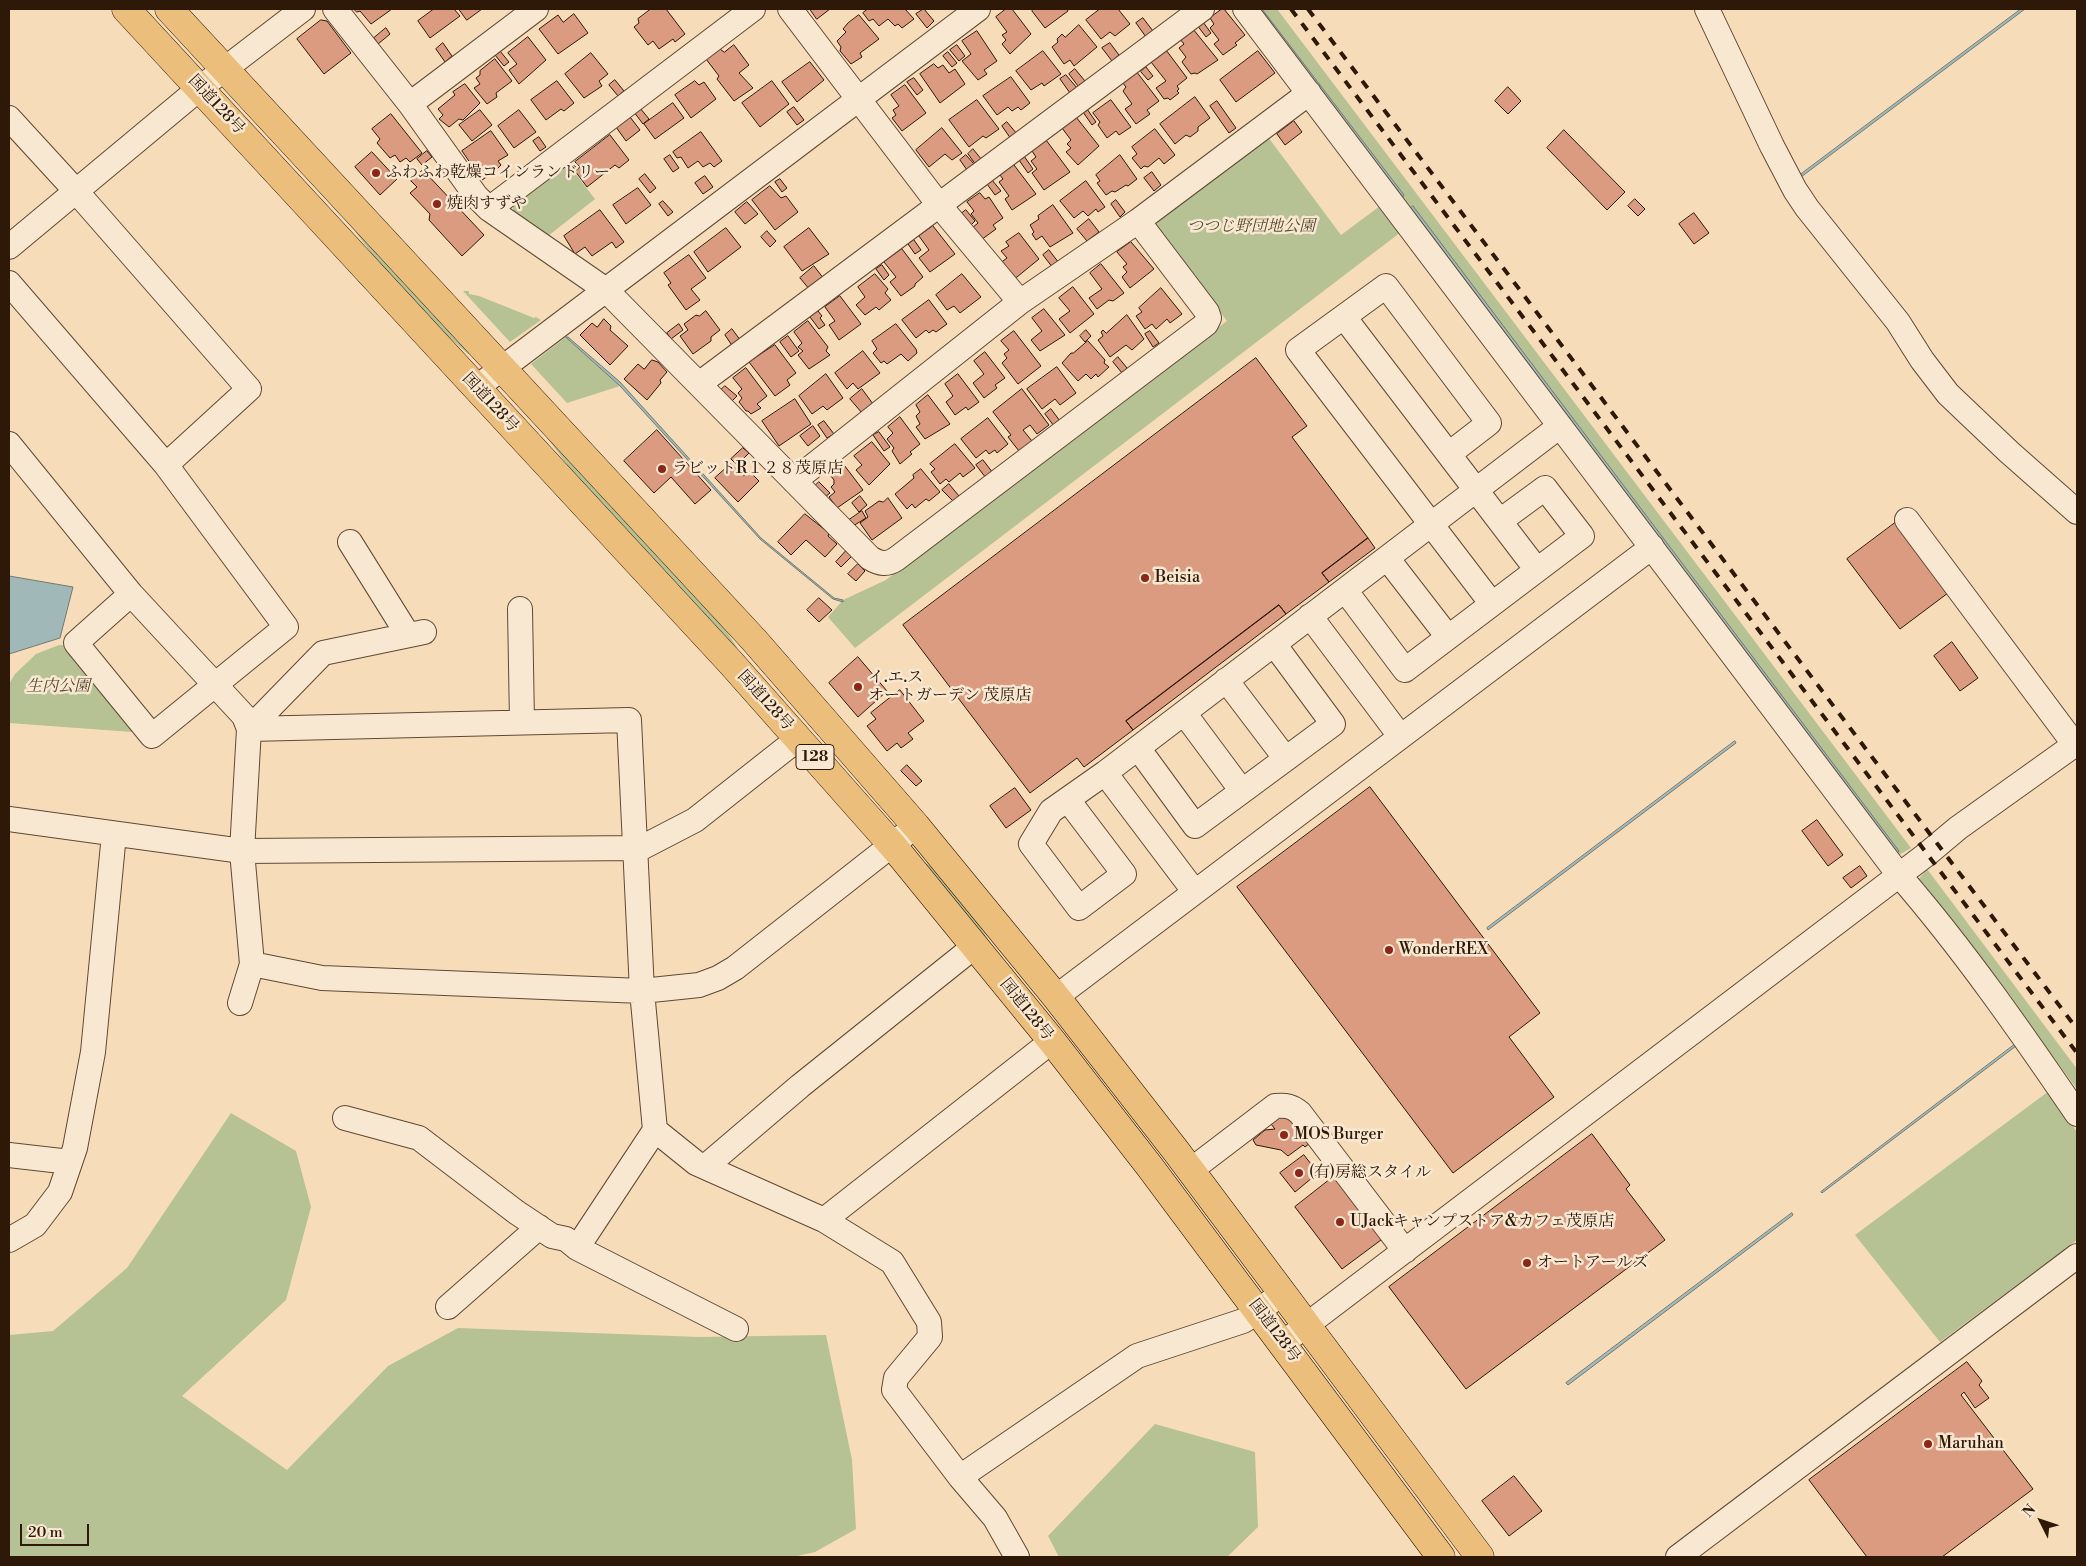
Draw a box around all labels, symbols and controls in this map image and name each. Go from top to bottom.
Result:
street label: 国道128号 [184,71,248,139]
place label: ふわふわ乾燥コインランドリー [386,163,610,183]
marker: ふわふわ乾燥コインランドリー [370,167,382,179]
place label: 焼肉すずや [447,194,527,214]
marker: 焼肉すずや [431,198,443,210]
park label: つつじ野団地公園 [1187,217,1315,237]
street label: 国道128号 [458,369,522,437]
place label: ラビットR１２８茂原店 [672,459,843,479]
marker: ラビットR１２８茂原店 [656,463,668,475]
place label: Beisia [1155,568,1200,588]
marker: Beisia [1139,572,1151,584]
street label: 国道128号 [733,667,797,735]
place label: イ.エ.ス オートガーデン 茂原店 [868,668,1031,706]
park label: 生内公園 [26,677,90,697]
marker: イ.エ.ス オートガーデン 茂原店 [852,681,864,693]
road number: 128 [796,744,834,770]
place label: WonderREX [1399,940,1488,960]
marker: WonderREX [1383,944,1395,956]
street label: 国道128号 [995,975,1057,1045]
place label: MOS Burger [1294,1125,1383,1145]
marker: MOS Burger [1278,1129,1290,1141]
place label: (有)房総スタイル [1309,1163,1431,1183]
marker: (有)房総スタイル [1293,1167,1305,1179]
place label: UJackキャンプストア&カフェ茂原店 [1350,1212,1614,1232]
marker: UJackキャンプストア&カフェ茂原店 [1334,1216,1346,1228]
place label: オートアールズ [1537,1253,1649,1273]
marker: オートアールズ [1521,1257,1533,1269]
street label: 国道128号 [1244,1296,1304,1366]
place label: Maruhan [1938,1434,2004,1454]
marker: Maruhan [1922,1438,1934,1450]
north arrow [2016,1496,2066,1546]
text: N [2019,1501,2040,1521]
scale bar [22,1514,91,1546]
text: 20 m [28,1523,63,1542]

